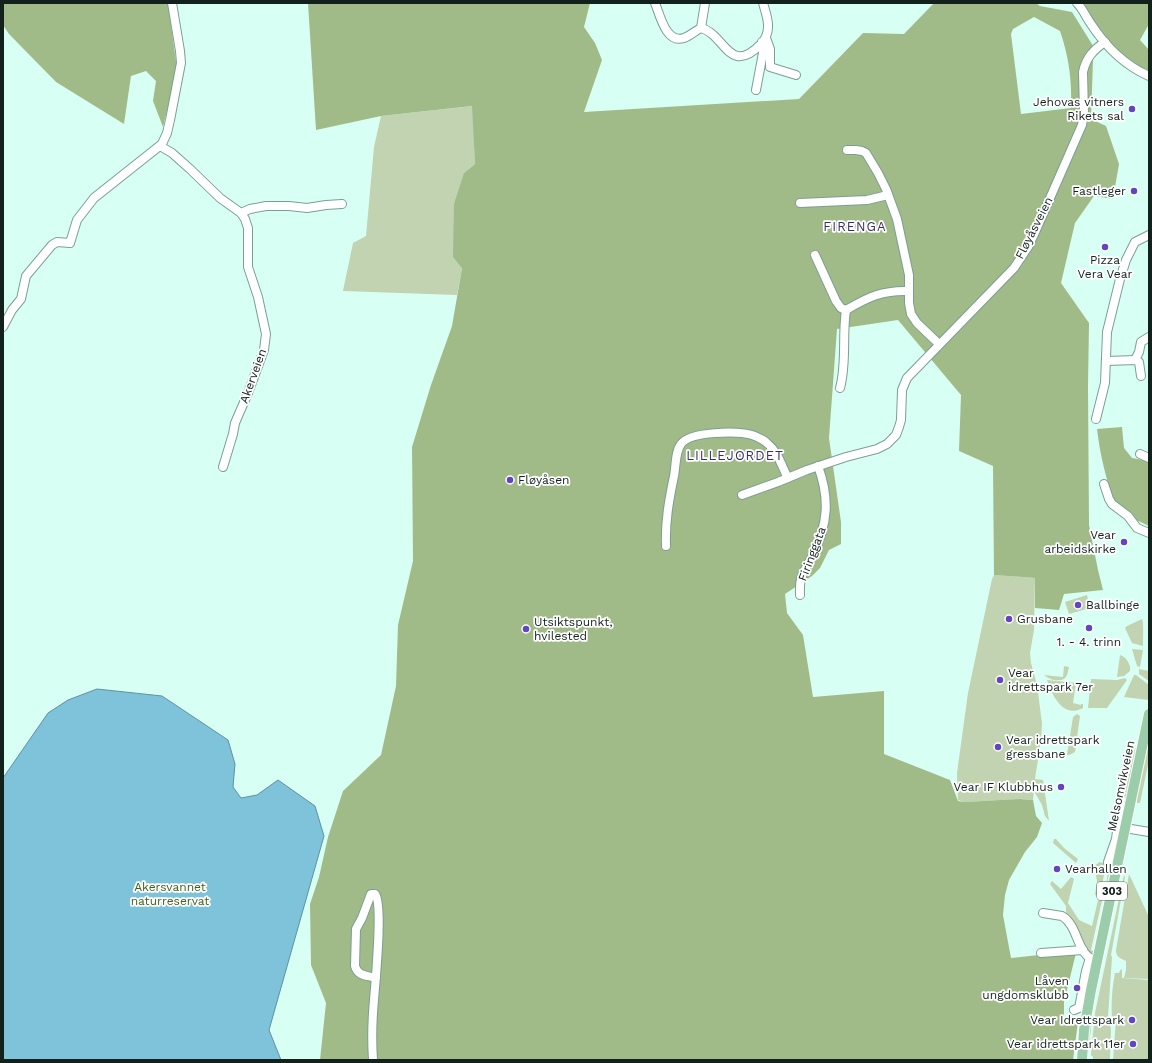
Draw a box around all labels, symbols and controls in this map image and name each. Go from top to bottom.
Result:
place label: Jehovas vitners Rikets sal [1033,95,1124,123]
marker: Jehovas vitners Rikets sal [1127,104,1137,114]
place label: Fastleger [1072,184,1126,198]
marker: Fastleger [1129,186,1139,196]
street label: Fløyåsveien [1012,195,1056,261]
district label: FIRENGA [823,219,887,234]
marker: Pizza Vera Vear [1100,242,1110,252]
place label: Pizza Vera Vear [1078,253,1133,281]
street label: Akerveien [237,347,269,405]
district label: LILLEJORDET [686,448,784,463]
place label: Fløyåsen [518,473,570,487]
marker: Fløyåsen [505,475,515,485]
street label: Firinggata [795,525,829,583]
place label: Vear arbeidskirke [1044,528,1116,556]
marker: Vear arbeidskirke [1119,537,1129,547]
place label: Ballbinge [1086,598,1140,612]
marker: Ballbinge [1073,600,1083,610]
place label: Grusbane [1017,612,1073,626]
marker: Grusbane [1004,614,1014,624]
place label: Utsiktspunkt, hvilested [534,615,613,643]
marker: 1. - 4. trinn [1084,623,1094,633]
marker: Utsiktspunkt, hvilested [521,624,531,634]
place label: 1. - 4. trinn [1057,635,1121,649]
place label: Vear idrettspark 7er [1008,666,1093,694]
marker: Vear idrettspark 7er [995,675,1005,685]
place label: Vear idrettspark gressbane [1006,733,1100,761]
street label: Melsomvikveien [1105,739,1137,833]
marker: Vear idrettspark gressbane [993,742,1003,752]
place label: Vear IF Klubbhus [954,780,1053,794]
marker: Vear IF Klubbhus [1056,782,1066,792]
place label: Vearhallen [1065,862,1127,876]
marker: Vearhallen [1052,864,1062,874]
park label: Akersvannet naturreservat [131,880,209,908]
road number: 303 [1097,882,1127,900]
place label: Låven ungdomsklubb [982,974,1069,1002]
marker: Låven ungdomsklubb [1072,983,1082,993]
place label: Vear Idrettspark [1030,1013,1124,1027]
marker: Vear Idrettspark [1127,1015,1137,1025]
place label: Vear idrettspark 11er [1007,1037,1125,1051]
marker: Vear idrettspark 11er [1128,1039,1138,1049]

